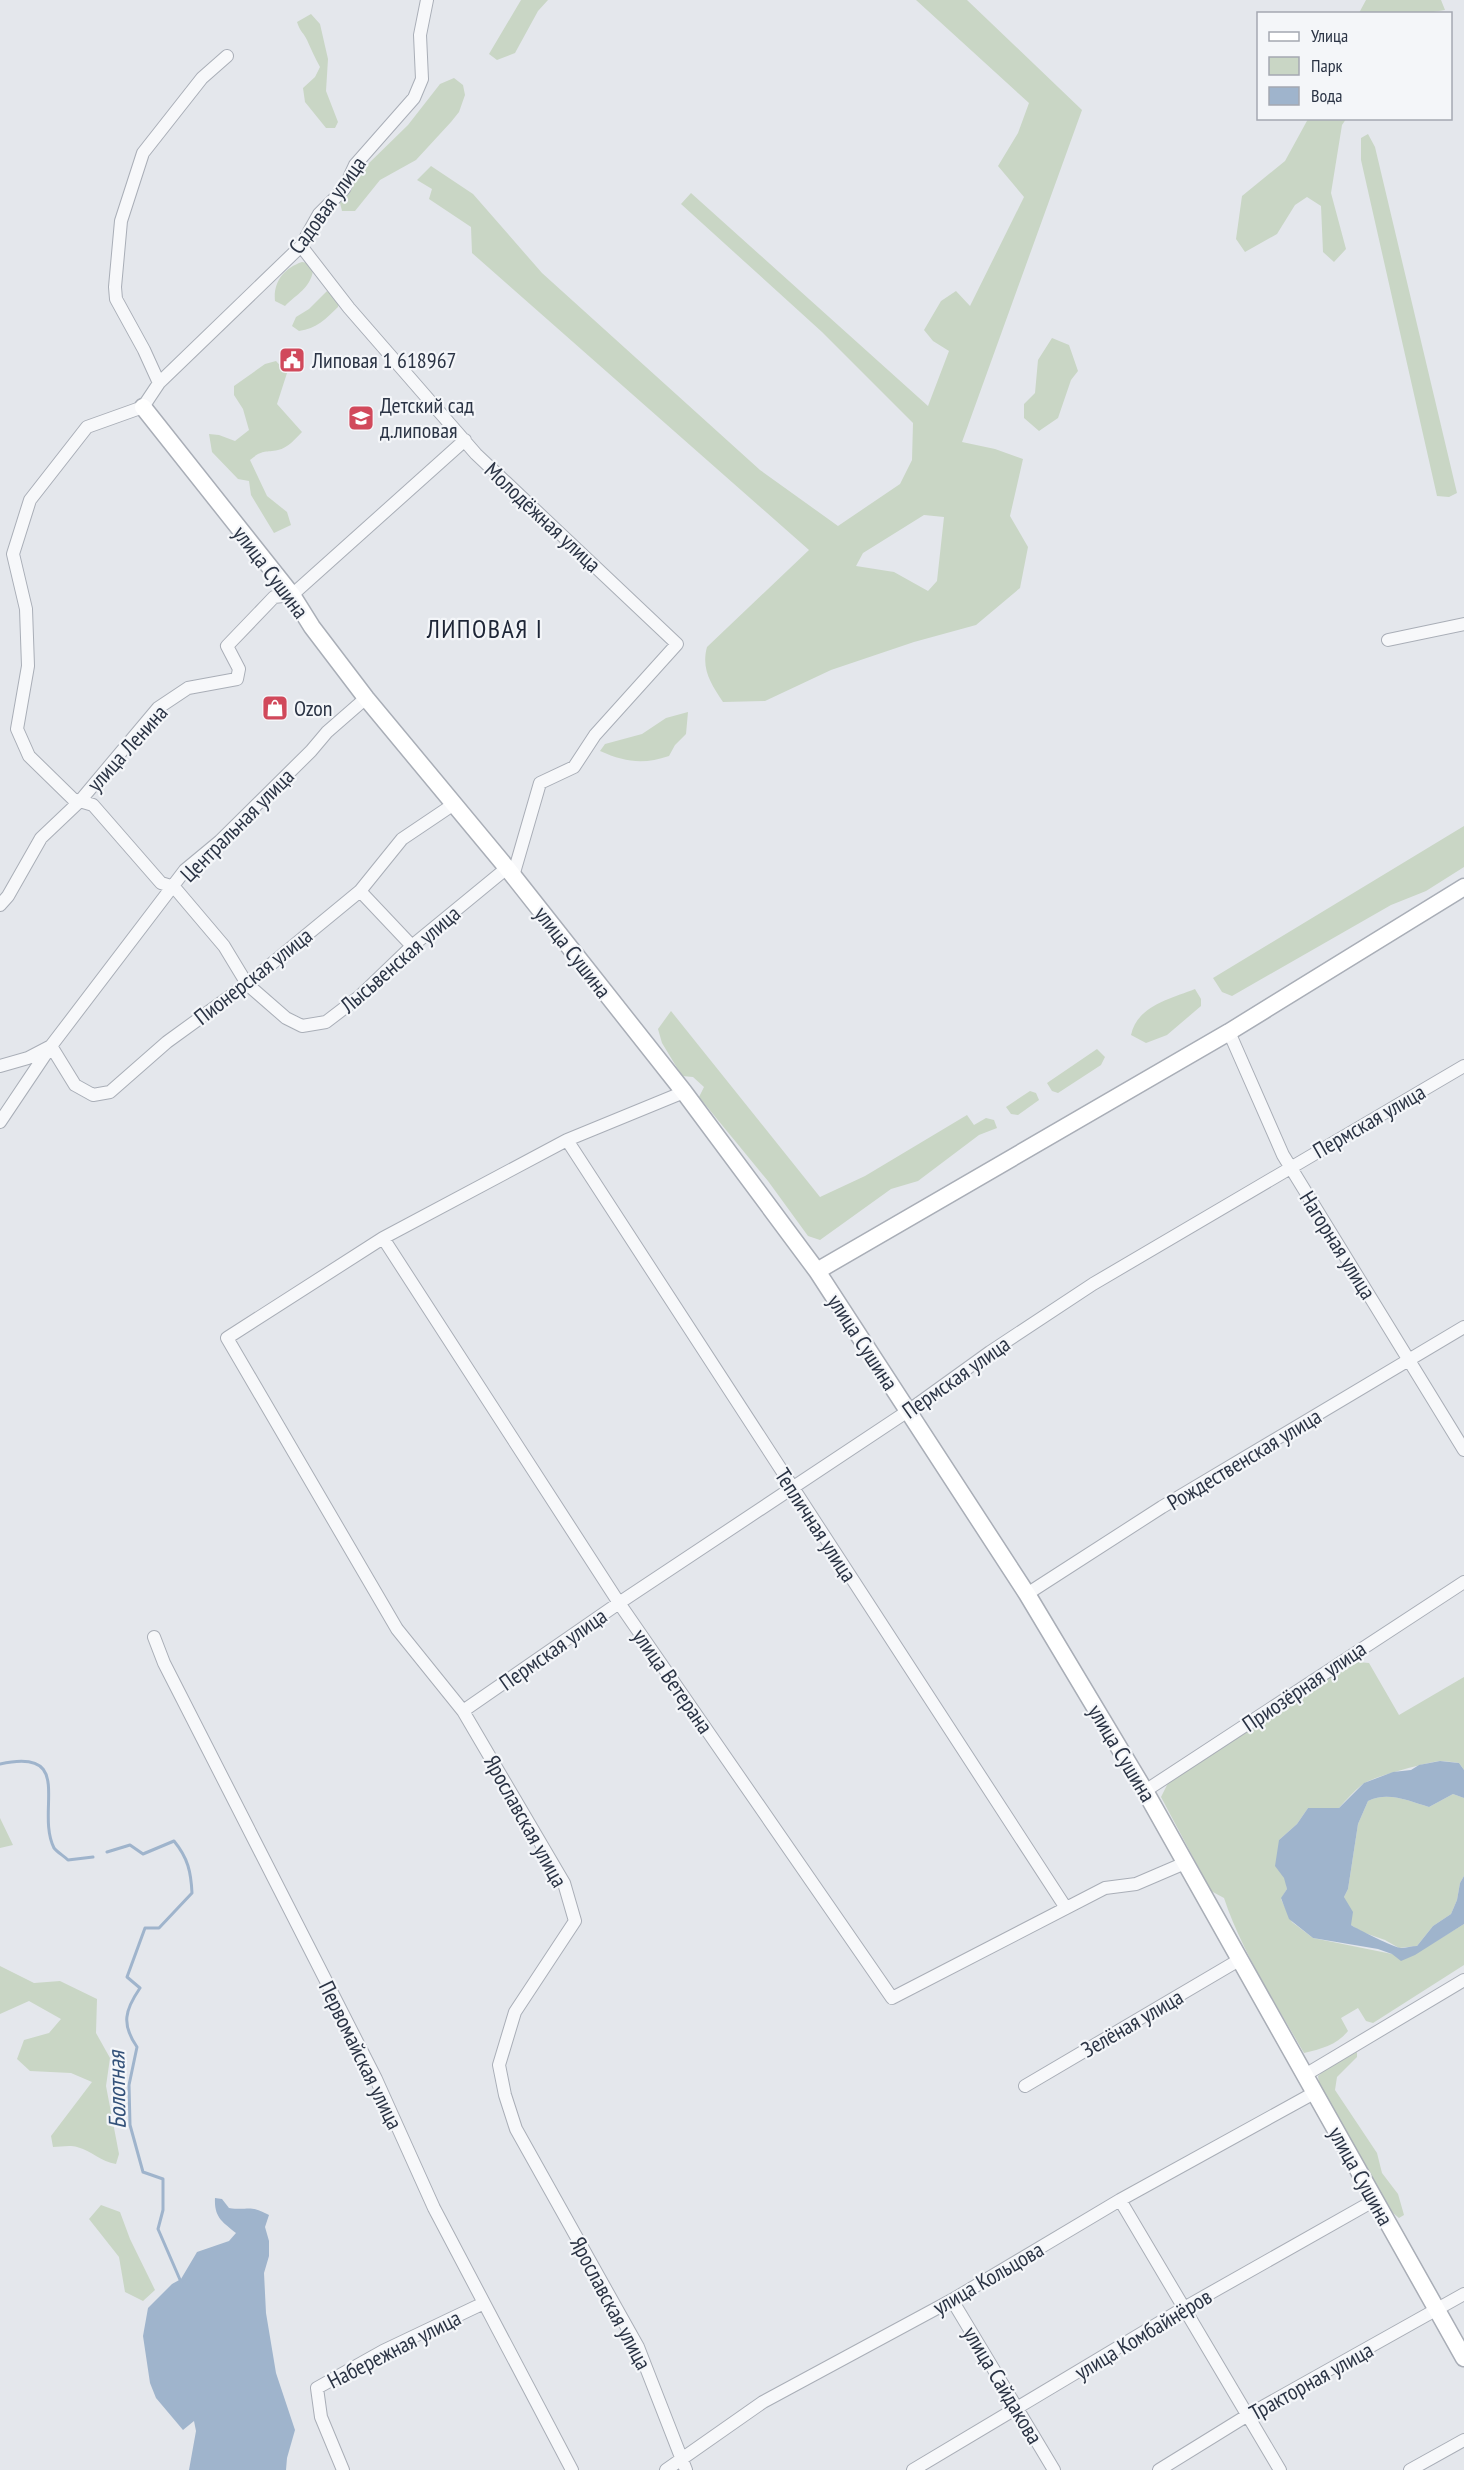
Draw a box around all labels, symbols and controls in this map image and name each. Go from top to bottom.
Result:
legend [1257,12,1452,120]
text: Улица [1311,24,1348,47]
text: Парк [1311,54,1342,77]
text: Вода [1311,84,1342,107]
street label: Садовая улица [282,151,372,259]
public building icon: Липовая 1 618967 [277,345,307,375]
place label: Липовая 1 618967 [311,346,456,374]
place label: Детский сад д.липовая [380,391,474,444]
school or university icon: Детский сад д.липовая [346,403,376,433]
street label: Молодёжная улица [479,456,607,578]
street label: улица Сушина [227,520,315,624]
district label: ЛИПОВАЯ I [426,612,543,645]
shop icon: Ozon [260,693,290,723]
place label: Ozon [294,694,333,722]
street label: улица Ленина [81,699,173,797]
street label: Центральная улица [174,762,300,888]
street label: Лысьвенская улица [334,899,466,1019]
street label: улица Сушина [528,900,618,1004]
street label: Пионерская улица [188,921,318,1031]
street label: Пермская улица [1308,1078,1430,1164]
street label: Нагорная улица [1294,1186,1382,1304]
street label: улица Сушина [822,1289,904,1395]
street label: Пермская улица [897,1330,1015,1424]
street label: Рождественская улица [1162,1402,1326,1516]
street label: Тепличная улица [769,1463,863,1587]
street label: Пермская улица [494,1602,612,1696]
street label: улица Ветерана [627,1623,719,1739]
street label: Приозёрная улица [1237,1634,1371,1738]
street label: улица Сушина [1082,1699,1162,1807]
street label: Ярославская улица [478,1750,574,1892]
street label: Первомайская улица [313,1976,409,2134]
street label: Зелёная улица [1076,1983,1188,2063]
water label: Болотная [100,2049,133,2129]
street label: улица Сушина [1322,2122,1400,2230]
street label: Ярославская улица [564,2232,658,2374]
street label: улица Кольцова [928,2235,1048,2321]
street label: улица Комбайнёров [1069,2282,1217,2386]
street label: Набережная улица [323,2303,465,2395]
street label: улица Сайдакова [957,2321,1049,2449]
street label: Тракторная улица [1244,2336,1378,2426]

